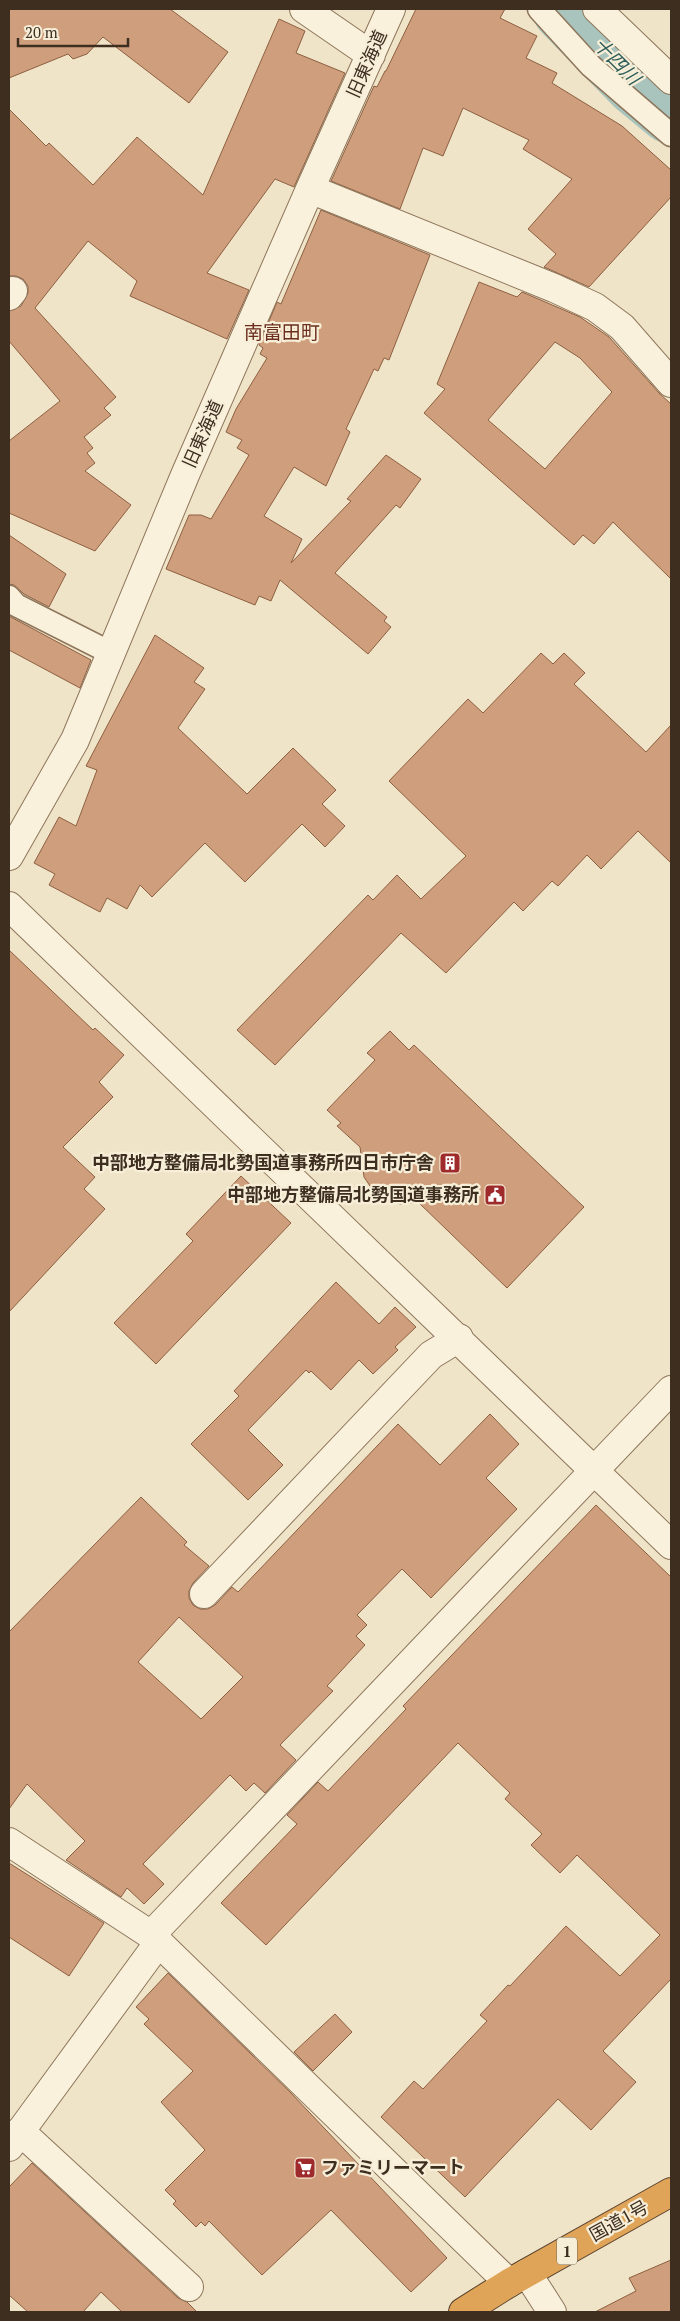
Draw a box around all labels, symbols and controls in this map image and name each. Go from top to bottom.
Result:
scale bar [18,15,128,47]
text: 20 m [25,22,58,42]
street label: 旧東海道 [340,26,392,101]
water label: 十四川 [588,32,648,91]
district label: 南富田町 [244,319,320,344]
street label: 旧東海道 [176,396,228,471]
place label: 中部地方整備局北勢国道事務所四日市庁舎 [92,1150,434,1174]
building icon: 中部地方整備局北勢国道事務所四日市庁舎 [438,1151,462,1175]
place label: 中部地方整備局北勢国道事務所 [227,1182,479,1206]
public building icon: 中部地方整備局北勢国道事務所 [483,1183,507,1207]
place label: ファミリーマート [321,2155,465,2179]
supermarket icon: ファミリーマート [293,2156,317,2180]
street label: 国道1号 [585,2194,652,2246]
road number: 1 [557,2238,577,2264]

